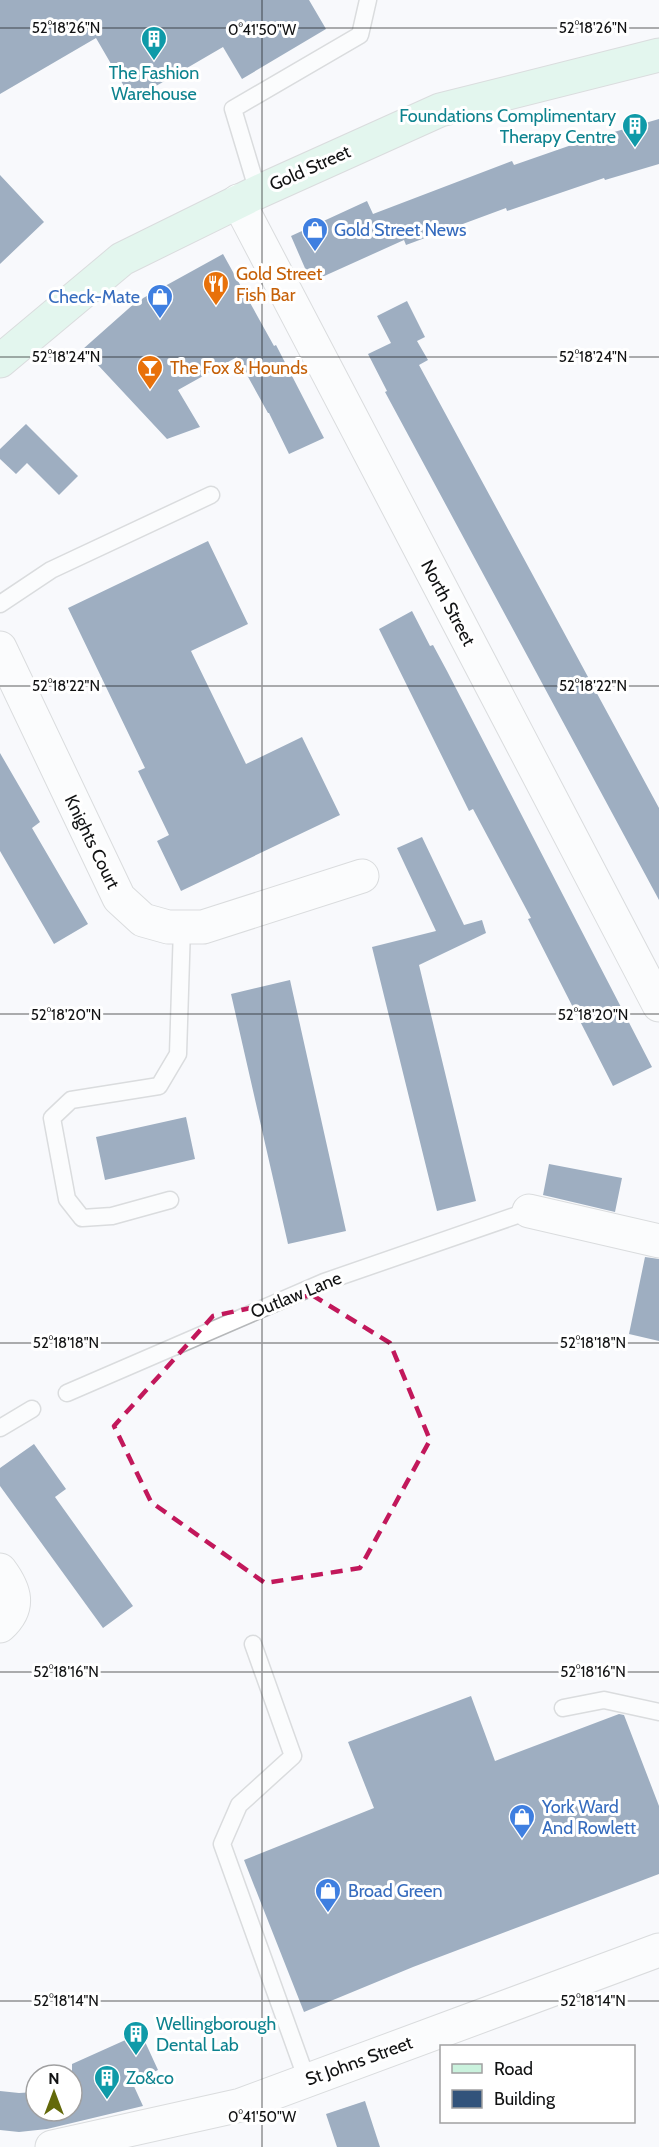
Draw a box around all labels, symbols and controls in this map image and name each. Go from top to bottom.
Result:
text: 52°18'26"N [32,19,100,37]
text: 52°18'26"N [559,19,627,37]
text: 0°41'50"W [228,21,297,39]
building icon: The Fashion Warehouse [139,24,169,62]
place label: The Fashion Warehouse [109,62,199,105]
place label: Foundations Complimentary Therapy Centre [399,105,616,148]
building icon: Foundations Complimentary Therapy Centre [620,111,650,149]
street label: Gold Street [266,140,354,196]
shop icon: Gold Street News [300,215,330,253]
place label: Gold Street News [334,219,467,241]
place label: Gold Street Fish Bar [236,263,322,306]
restaurant icon: Gold Street Fish Bar [201,269,231,307]
shop icon: Check-Mate [145,282,175,320]
place label: Check-Mate [48,286,140,308]
text: 52°18'24"N [32,348,100,366]
text: 52°18'24"N [559,348,627,366]
bar icon: The Fox & Hounds [135,353,165,391]
place label: The Fox & Hounds [170,357,308,379]
street label: North Street [416,556,480,650]
text: 52°18'22"N [32,677,100,695]
text: 52°18'22"N [559,677,627,695]
street label: Knights Court [60,791,124,893]
text: 52°18'20"N [31,1006,101,1024]
text: 52°18'20"N [558,1006,628,1024]
street label: Outlaw Lane [247,1267,345,1323]
text: 52°18'18"N [33,1334,99,1352]
text: 52°18'18"N [560,1334,626,1352]
text: 52°18'16"N [33,1663,99,1681]
text: 52°18'16"N [560,1663,626,1681]
place label: York Ward And Rowlett [541,1796,636,1839]
shop icon: York Ward And Rowlett [507,1802,537,1840]
shop icon: Broad Green [313,1876,343,1914]
place label: Broad Green [348,1880,443,1902]
text: 52°18'14"N [33,1992,99,2010]
text: 52°18'14"N [560,1992,626,2010]
place label: Wellingborough Dental Lab [156,2013,276,2056]
building icon: Wellingborough Dental Lab [121,2019,151,2057]
street label: St Johns Street [303,2031,415,2091]
legend [440,2045,635,2123]
text: Road [494,2058,533,2080]
north arrow [24,2063,84,2123]
building icon: Zo&co [92,2063,122,2101]
place label: Zo&co [126,2067,174,2089]
text: N [48,2069,60,2088]
text: Building [494,2088,556,2110]
text: 0°41'50"W [228,2108,297,2126]

